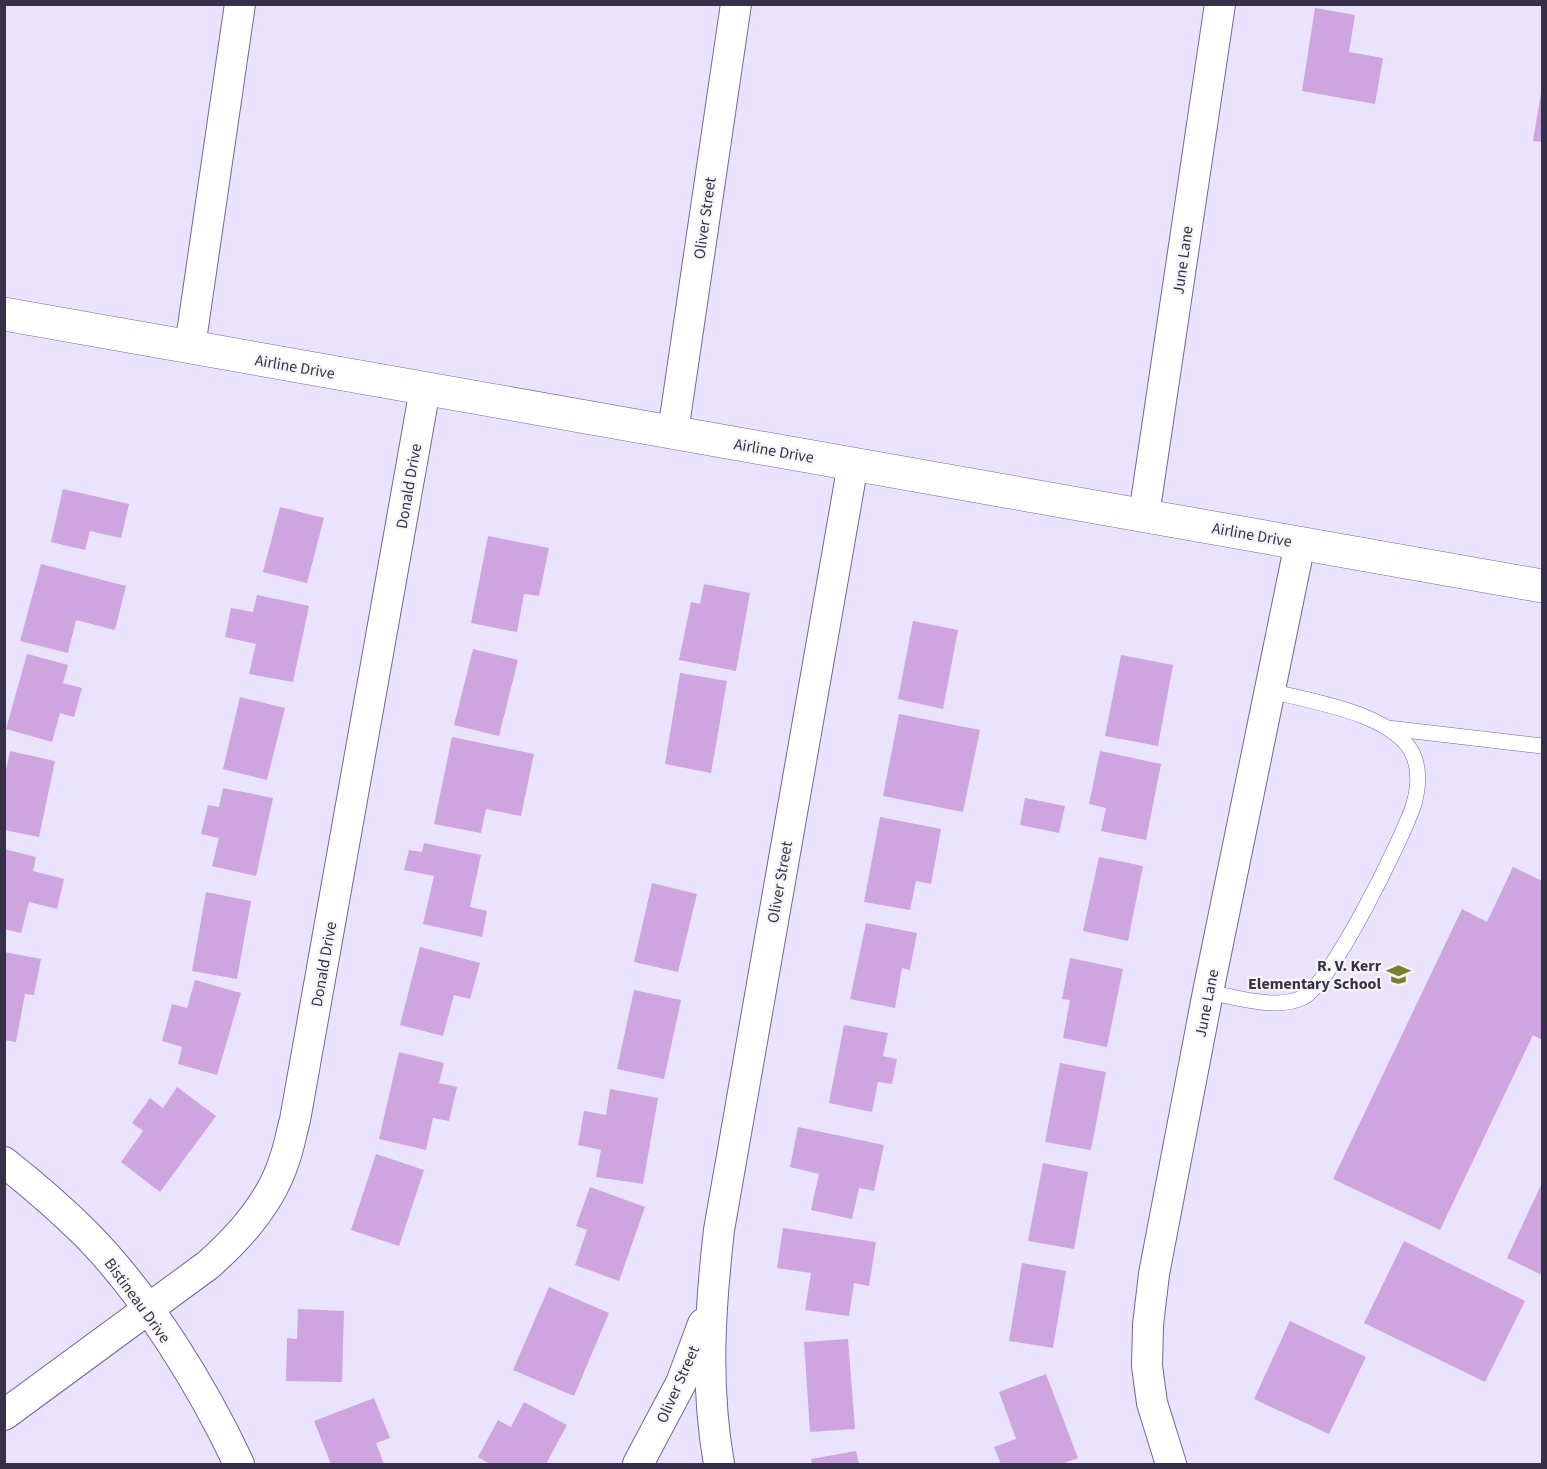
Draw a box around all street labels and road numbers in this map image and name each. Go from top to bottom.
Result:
street label: Oliver Street [688,175,722,261]
street label: June Lane [1167,224,1199,296]
street label: Airline Drive [253,349,337,385]
street label: Airline Drive [732,433,816,469]
street label: Donald Drive [391,442,427,531]
street label: Airline Drive [1210,517,1294,553]
street label: Oliver Street [762,839,798,925]
street label: Donald Drive [306,920,342,1009]
street label: June Lane [1190,967,1224,1039]
street label: Bistineau Drive [99,1254,176,1348]
street label: Oliver Street [651,1342,705,1427]

